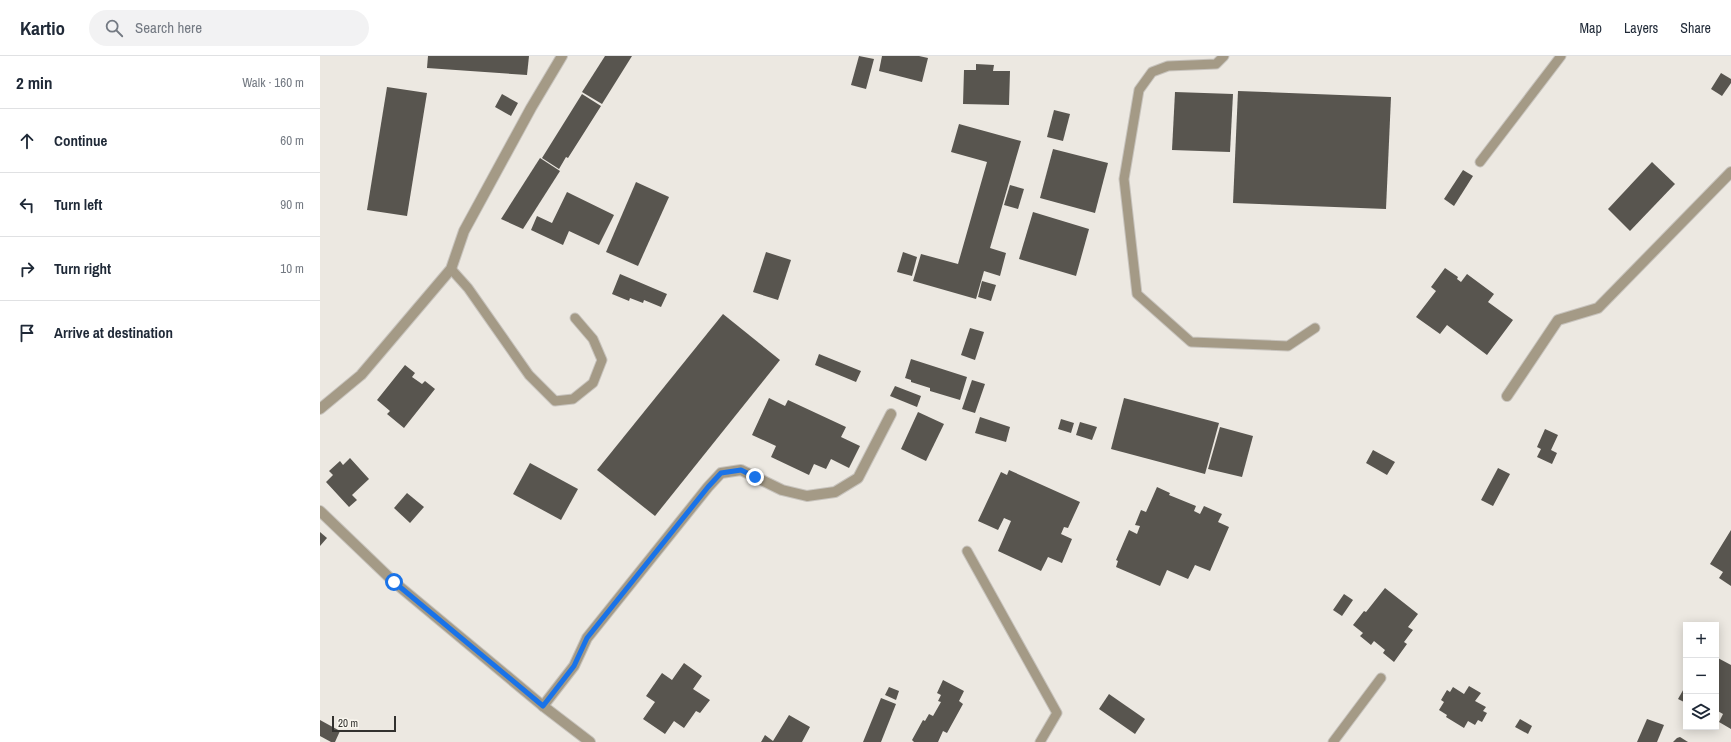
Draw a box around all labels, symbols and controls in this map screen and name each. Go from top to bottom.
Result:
search box [89,10,369,46]
text: Kartio [20,15,65,41]
icon: search [103,17,125,39]
text: Search here [135,17,202,38]
text: Map [1580,19,1602,37]
text: Layers [1624,19,1658,37]
text: Share [1680,19,1711,37]
text: 2 min [16,71,52,94]
text: Walk · 160 m [242,74,304,91]
icon: ahead [16,130,38,152]
text: Continue [54,130,107,151]
text: 60 m [280,132,304,149]
icon: left [16,194,38,216]
text: Turn left [54,194,102,215]
text: 90 m [280,196,304,213]
icon: right [16,258,38,280]
text: Turn right [54,258,111,279]
text: 10 m [280,260,304,277]
icon: arrive [16,322,38,344]
text: Arrive at destination [54,322,173,343]
route end [746,468,764,486]
route start [385,573,403,591]
map controls [1683,622,1719,730]
button: + [1683,622,1719,658]
button: − [1683,658,1719,694]
button: layers [1683,694,1719,730]
scale bar [332,714,396,733]
text: 20 m [338,716,358,730]

